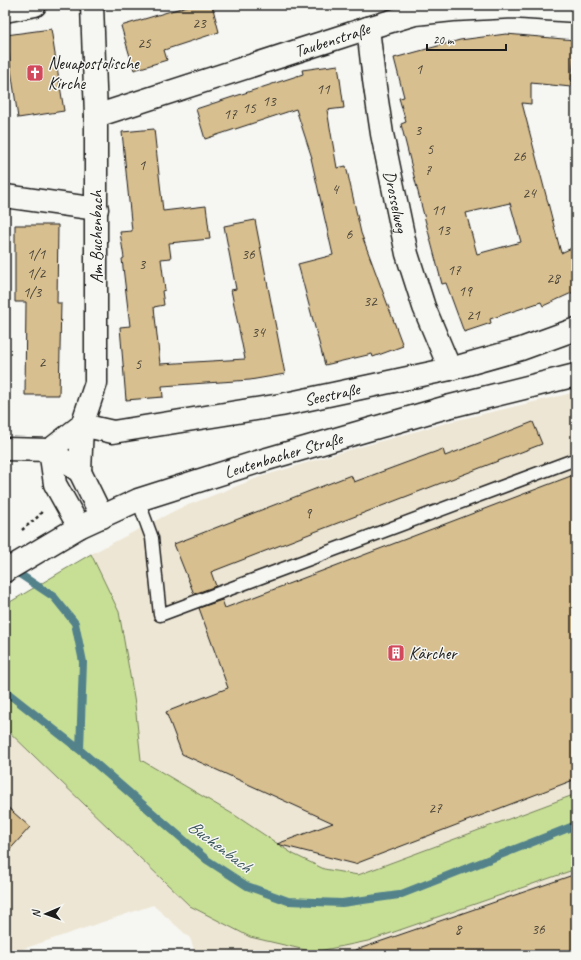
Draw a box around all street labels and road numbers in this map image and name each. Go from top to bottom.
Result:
street label: Taubenstraße [292,17,374,62]
street label: Drosselweg [379,169,413,235]
street label: Am Buchenbach [86,190,107,283]
street label: Seestraße [302,378,363,410]
street label: Leutenbacher Straße [222,427,346,482]

